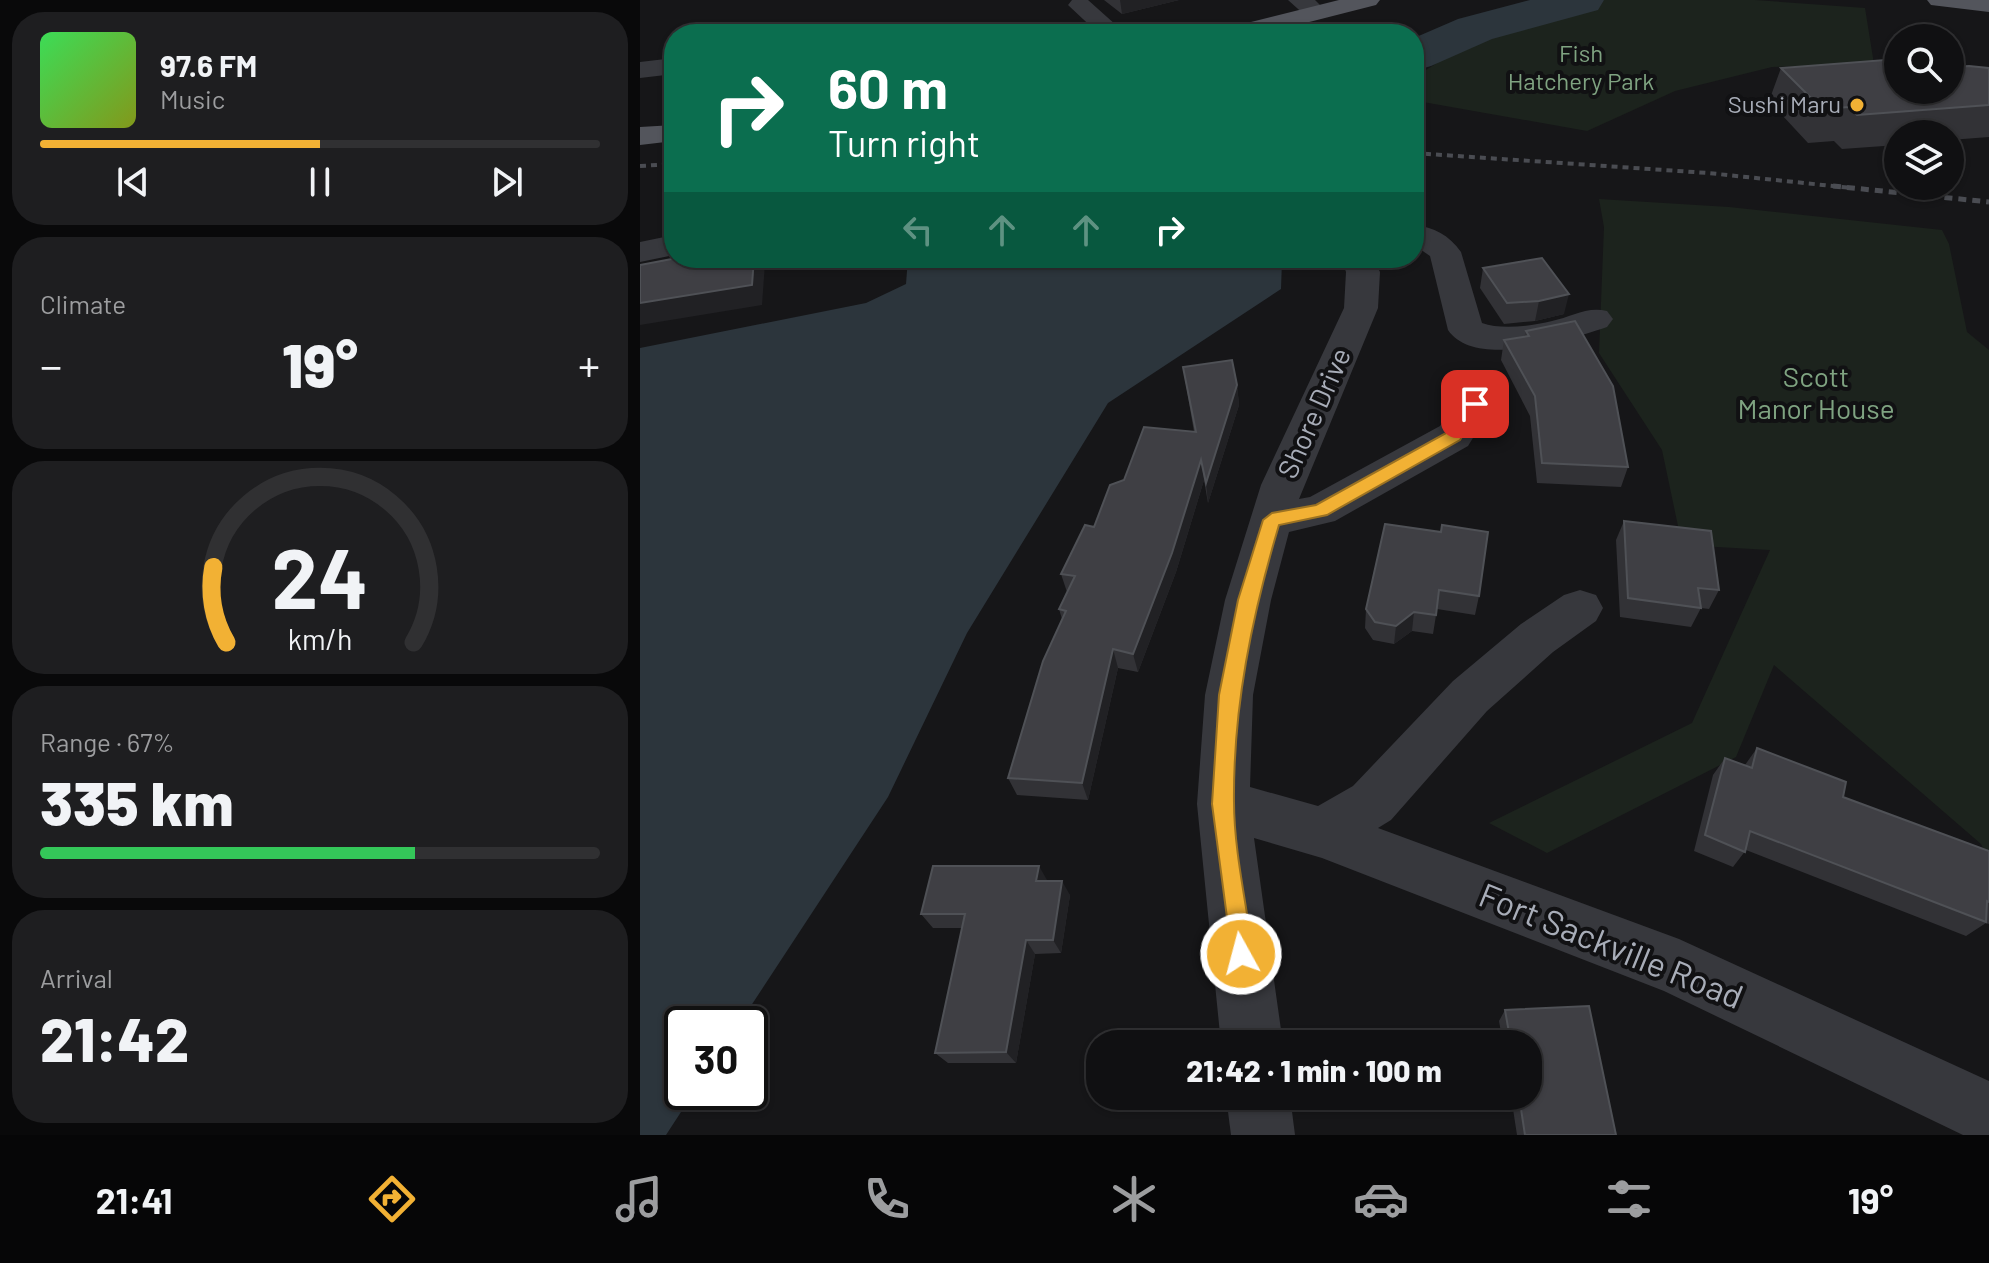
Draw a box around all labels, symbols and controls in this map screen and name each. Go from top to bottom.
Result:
map controls [1884,24,1964,200]
button: search [1884,24,1964,104]
park label: Fish Hatchery Park [1508,38,1654,95]
text: 97.6 FM [160,47,257,83]
text: 60 m [828,53,948,120]
icon: right [696,56,800,160]
text: Music [160,83,225,114]
place label: Sushi Maru [1728,89,1841,118]
marker: Sushi Maru [1848,96,1866,114]
button: layers [1884,120,1964,200]
text: Turn right [828,121,980,164]
icon: previous [111,160,155,204]
icon: pause [298,160,342,204]
icon: next [485,160,529,204]
icon: left [896,208,940,252]
icon: ahead [980,208,1024,252]
icon: ahead [1064,208,1108,252]
icon: right [1148,208,1192,252]
text: Climate [40,288,126,319]
text: 19° [282,328,358,400]
text: − [40,338,62,391]
text: + [578,338,600,391]
street label: Shore Drive [1269,342,1357,483]
park label: Scott Manor House [1737,359,1895,425]
pin [1441,370,1509,438]
icon: arrive [1453,382,1497,426]
text: 24 [272,526,368,626]
text: km/h [288,622,352,657]
text: Range · 67% [40,726,175,757]
text: 335 km [40,766,234,838]
street label: Fort Sackville Road [1474,873,1749,1016]
position arrow [1199,912,1283,996]
text: Arrival [40,962,113,993]
text: 21:42 [40,1002,189,1074]
speed limit sign: 30 [664,1006,768,1110]
text: 21:42 · 1 min · 100 m [1186,1052,1442,1088]
icon: directions [364,1171,420,1227]
icon: music [611,1171,667,1227]
icon: phone [859,1171,915,1227]
icon: climate [1106,1171,1162,1227]
icon: car [1353,1171,1409,1227]
icon: filters [1601,1171,1657,1227]
text: 21:41 [96,1178,173,1221]
text: 19° [1848,1178,1893,1221]

